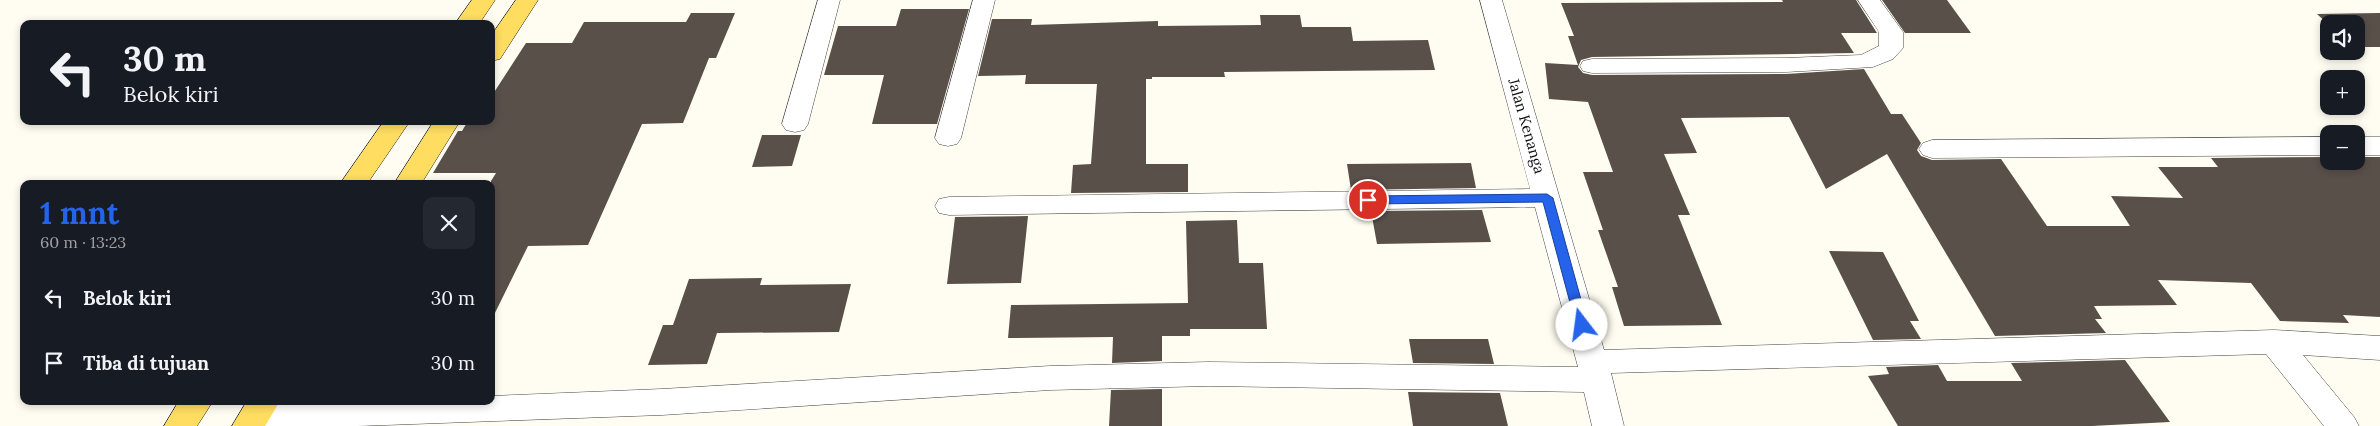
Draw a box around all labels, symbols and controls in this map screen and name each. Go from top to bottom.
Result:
map controls [2320,15,2365,170]
button: sound [2320,15,2365,60]
text: 30 m [123,36,206,81]
icon: left [40,40,105,105]
button: + [2320,70,2365,115]
street label: Jalan Kenanga [1504,75,1550,176]
text: Belok kiri [123,80,219,108]
button: − [2320,125,2365,170]
pin [1347,179,1389,221]
icon: arrive [1354,186,1382,214]
text: 1 mnt [40,194,119,232]
button: close [423,197,475,249]
text: 60 m · 13:23 [40,232,126,252]
icon: left [40,284,68,312]
text: Belok kiri [83,286,172,310]
text: 30 m [431,286,475,310]
position arrow [1555,298,1607,350]
icon: arrive [40,349,68,377]
text: Tiba di tujuan [83,351,209,375]
text: 30 m [431,351,475,375]

